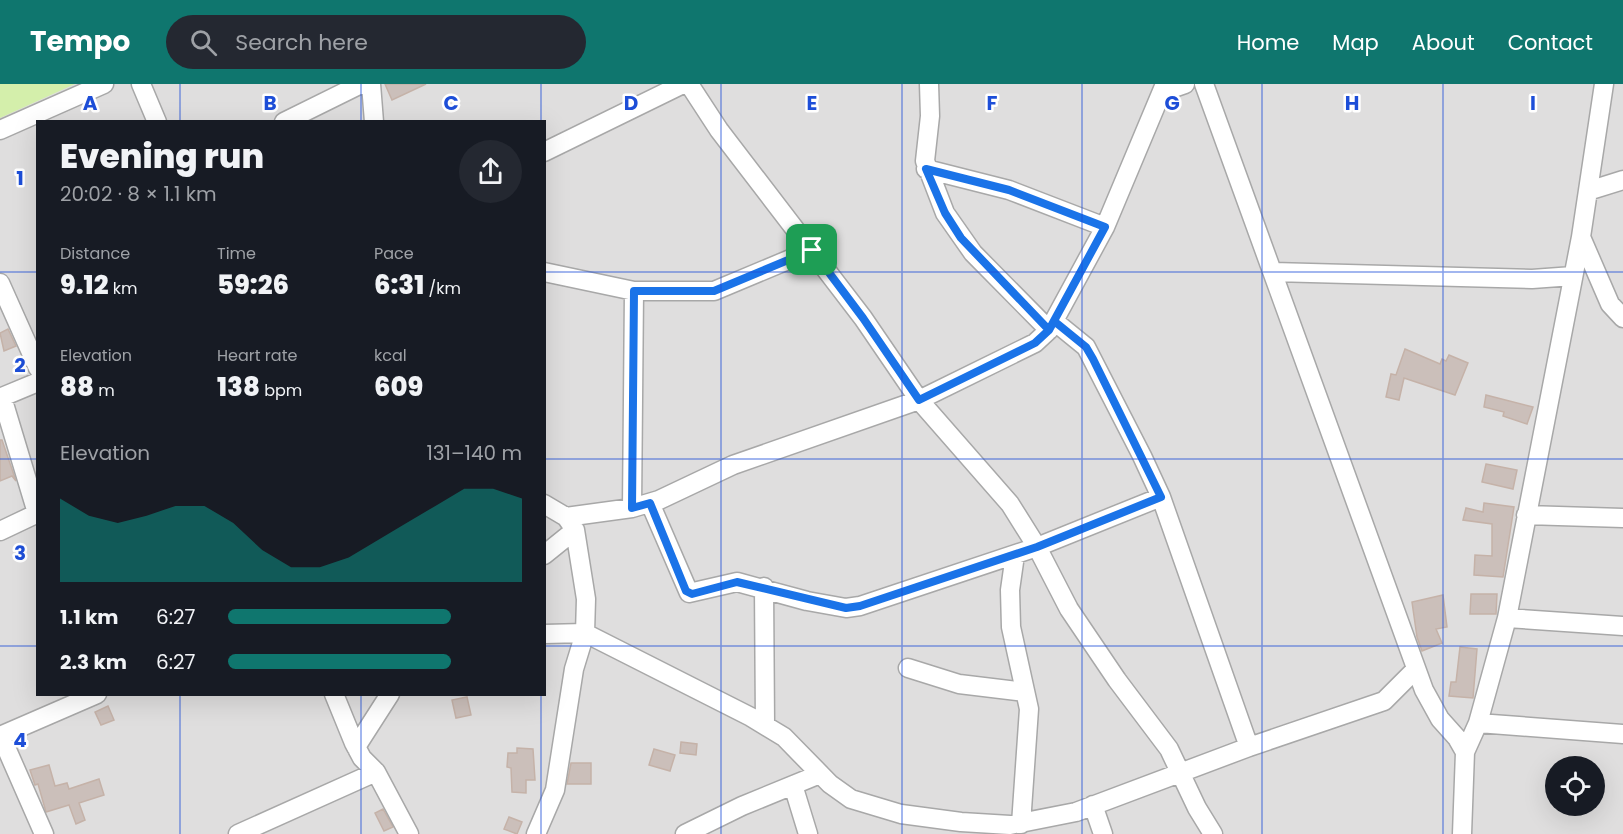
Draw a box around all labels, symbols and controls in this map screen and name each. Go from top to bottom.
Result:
search box [166,15,586,69]
text: Tempo [30,22,130,61]
icon: search [187,26,220,59]
text: Search here [235,27,368,58]
text: Home [1237,28,1299,57]
text: Map [1332,28,1379,57]
text: About [1412,28,1475,57]
text: Contact [1508,28,1593,57]
text: A [83,89,98,117]
text: B [263,89,277,117]
text: C [443,89,459,117]
text: D [624,89,638,117]
text: E [807,89,817,117]
text: F [987,89,998,117]
text: G [1164,89,1180,117]
text: H [1345,89,1359,117]
text: I [1530,89,1536,117]
text: Evening run [60,133,264,180]
button: share [459,140,522,203]
text: 1 [16,164,24,192]
text: 20:02 · 8 × 1.1 km [60,180,217,208]
pin [786,224,837,275]
icon: arrive [795,233,828,266]
text: Distance [60,242,130,265]
text: Time [217,242,256,265]
text: Pace [374,242,414,265]
text: 9.12 [60,267,108,303]
text: 59:26 [217,267,289,303]
text: 6:31 [374,267,424,303]
text: km [108,277,137,300]
text: /km [424,277,461,300]
text: Elevation [60,344,132,367]
text: Heart rate [217,344,297,367]
text: kcal [374,344,407,367]
text: 2 [14,351,26,379]
text: 88 [60,369,94,405]
text: 138 [217,369,260,405]
text: 609 [374,369,423,405]
text: m [94,379,115,402]
text: bpm [260,379,302,402]
text: Elevation [60,439,150,467]
text: 131–140 m [426,439,522,467]
text: 3 [14,539,26,567]
text: 1.1 km [60,603,118,631]
text: 6:27 [156,603,195,631]
text: 2.3 km [60,648,127,676]
text: 6:27 [156,648,195,676]
text: 4 [13,726,27,754]
map controls [1545,756,1605,816]
button: locate [1545,756,1605,816]

